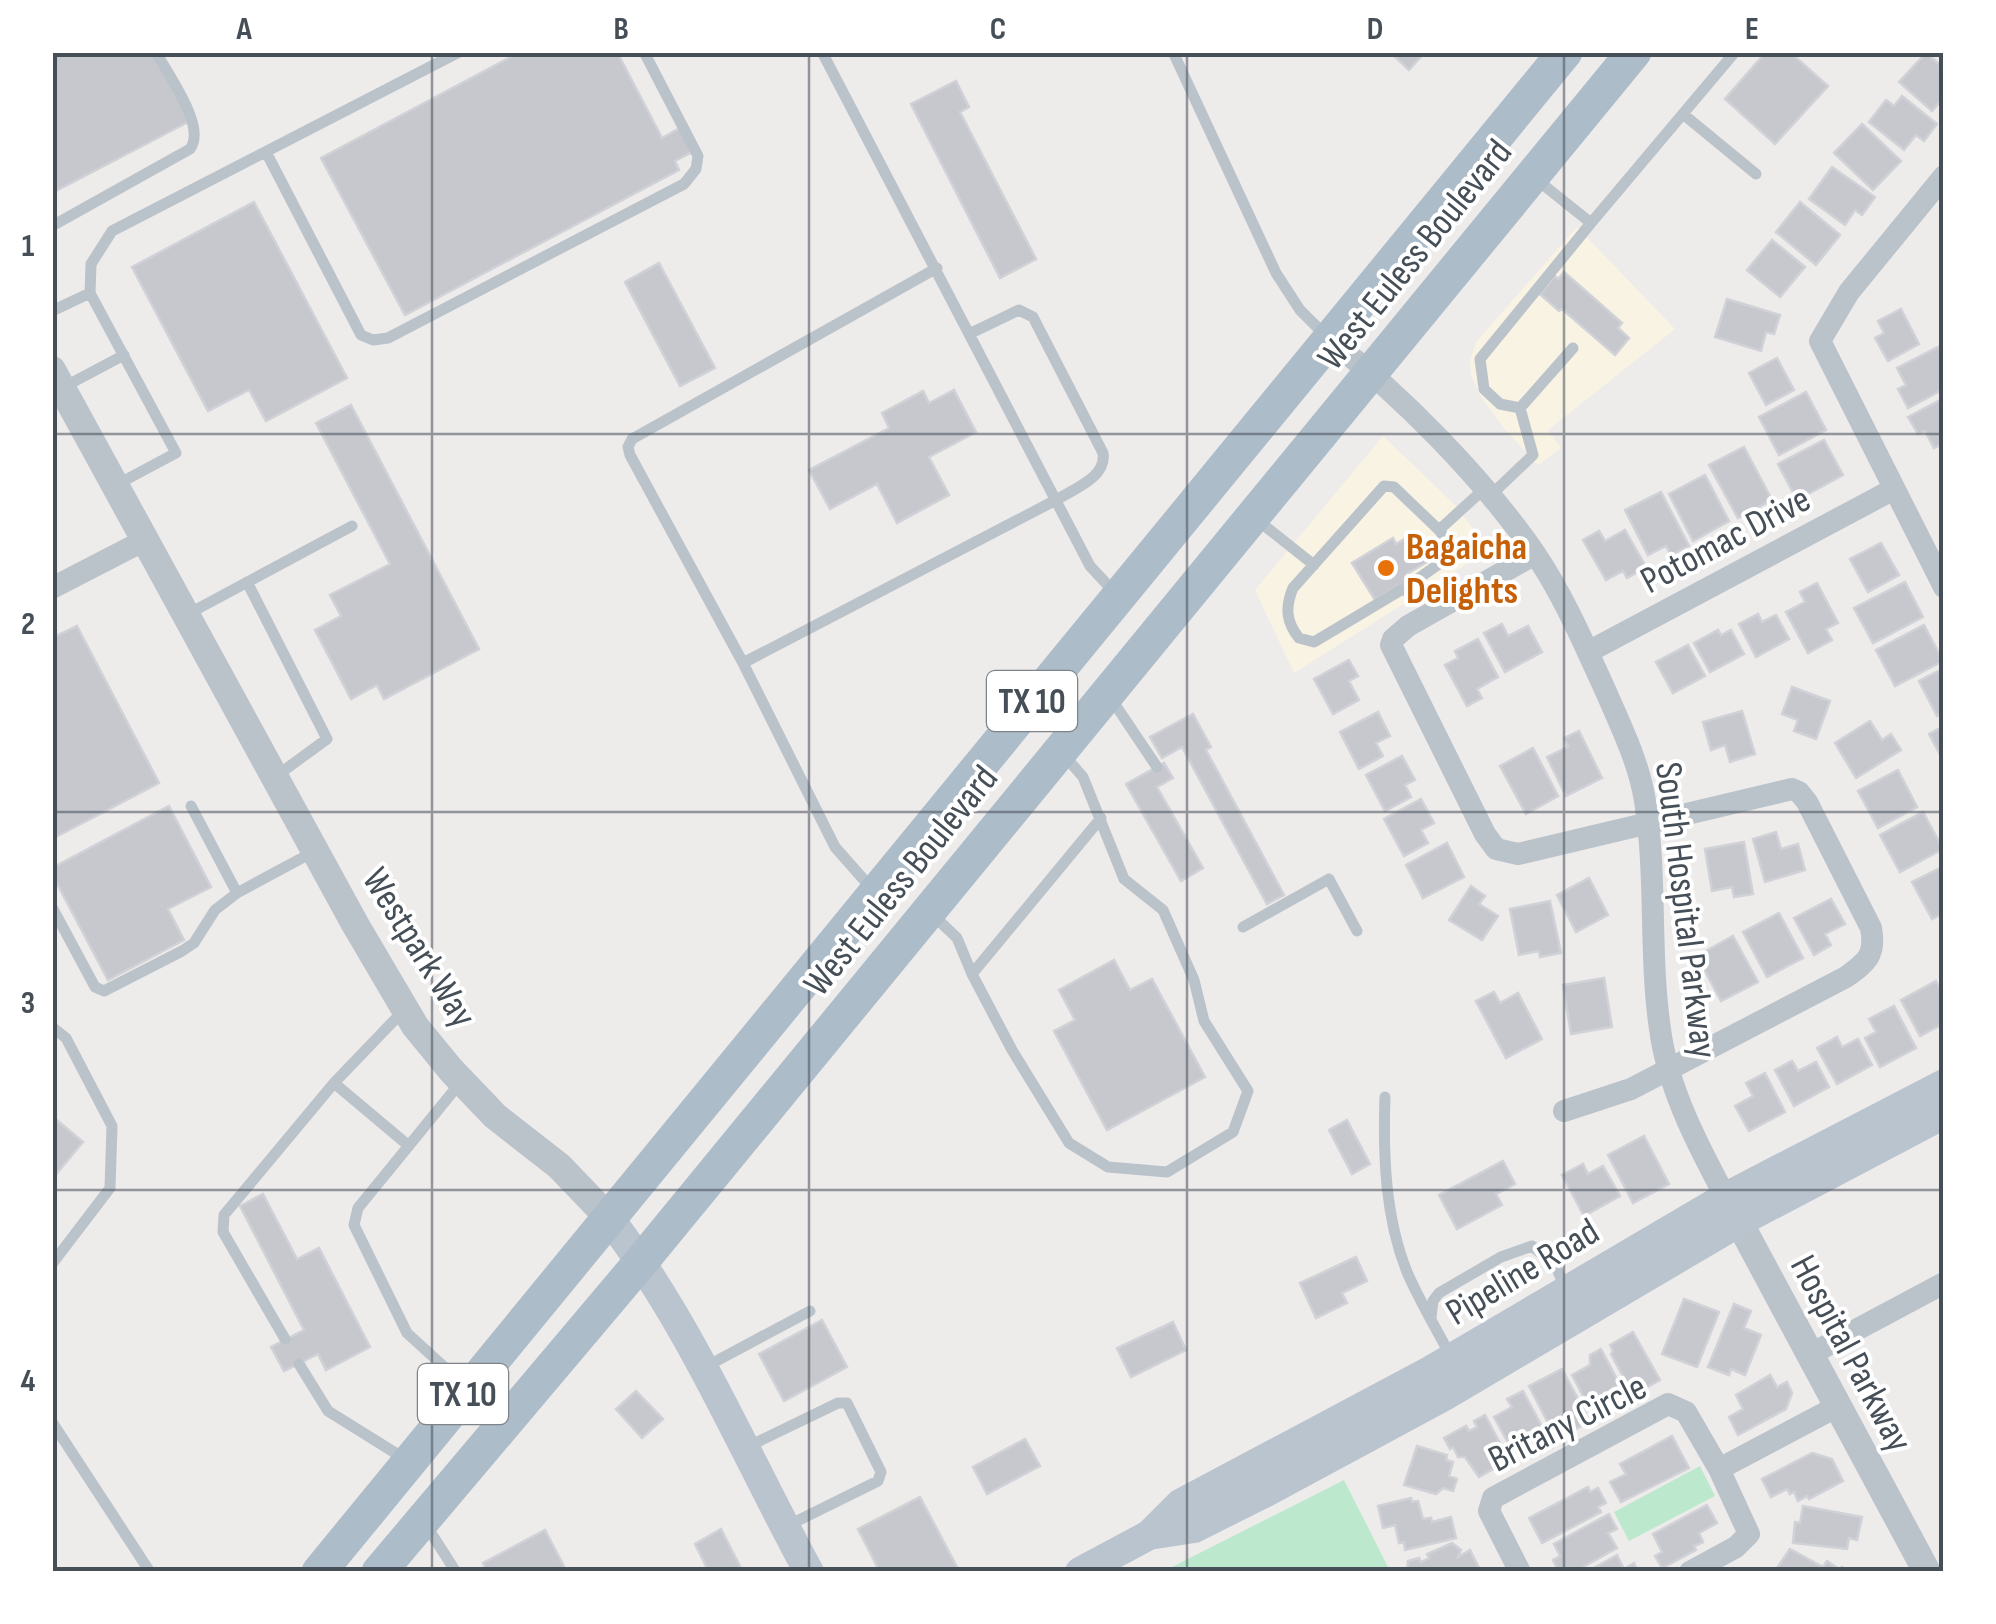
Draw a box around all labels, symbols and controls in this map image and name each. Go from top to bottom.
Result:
text: A [235,10,252,49]
text: B [613,10,629,49]
text: C [990,10,1006,49]
text: D [1367,10,1383,49]
text: E [1745,10,1759,49]
street label: West Euless Boulevard [1309,131,1522,379]
text: 1 [22,227,35,266]
street label: Potomac Drive [1633,477,1818,604]
place label: Bagaicha Delights [1406,525,1527,614]
marker: Bagaicha Delights [1375,557,1397,579]
text: 2 [21,605,35,644]
road number: TX 10 [987,671,1077,731]
street label: West Euless Boulevard [795,757,1008,1005]
street label: South Hospital Parkway [1645,760,1726,1061]
street label: Westpark Way [352,860,485,1036]
text: 3 [21,984,35,1023]
street label: Pipeline Road [1438,1209,1607,1335]
street label: Hospital Parkway [1780,1248,1921,1460]
text: 4 [21,1362,36,1401]
road number: TX 10 [418,1364,508,1424]
street label: Britany Circle [1481,1364,1654,1482]

